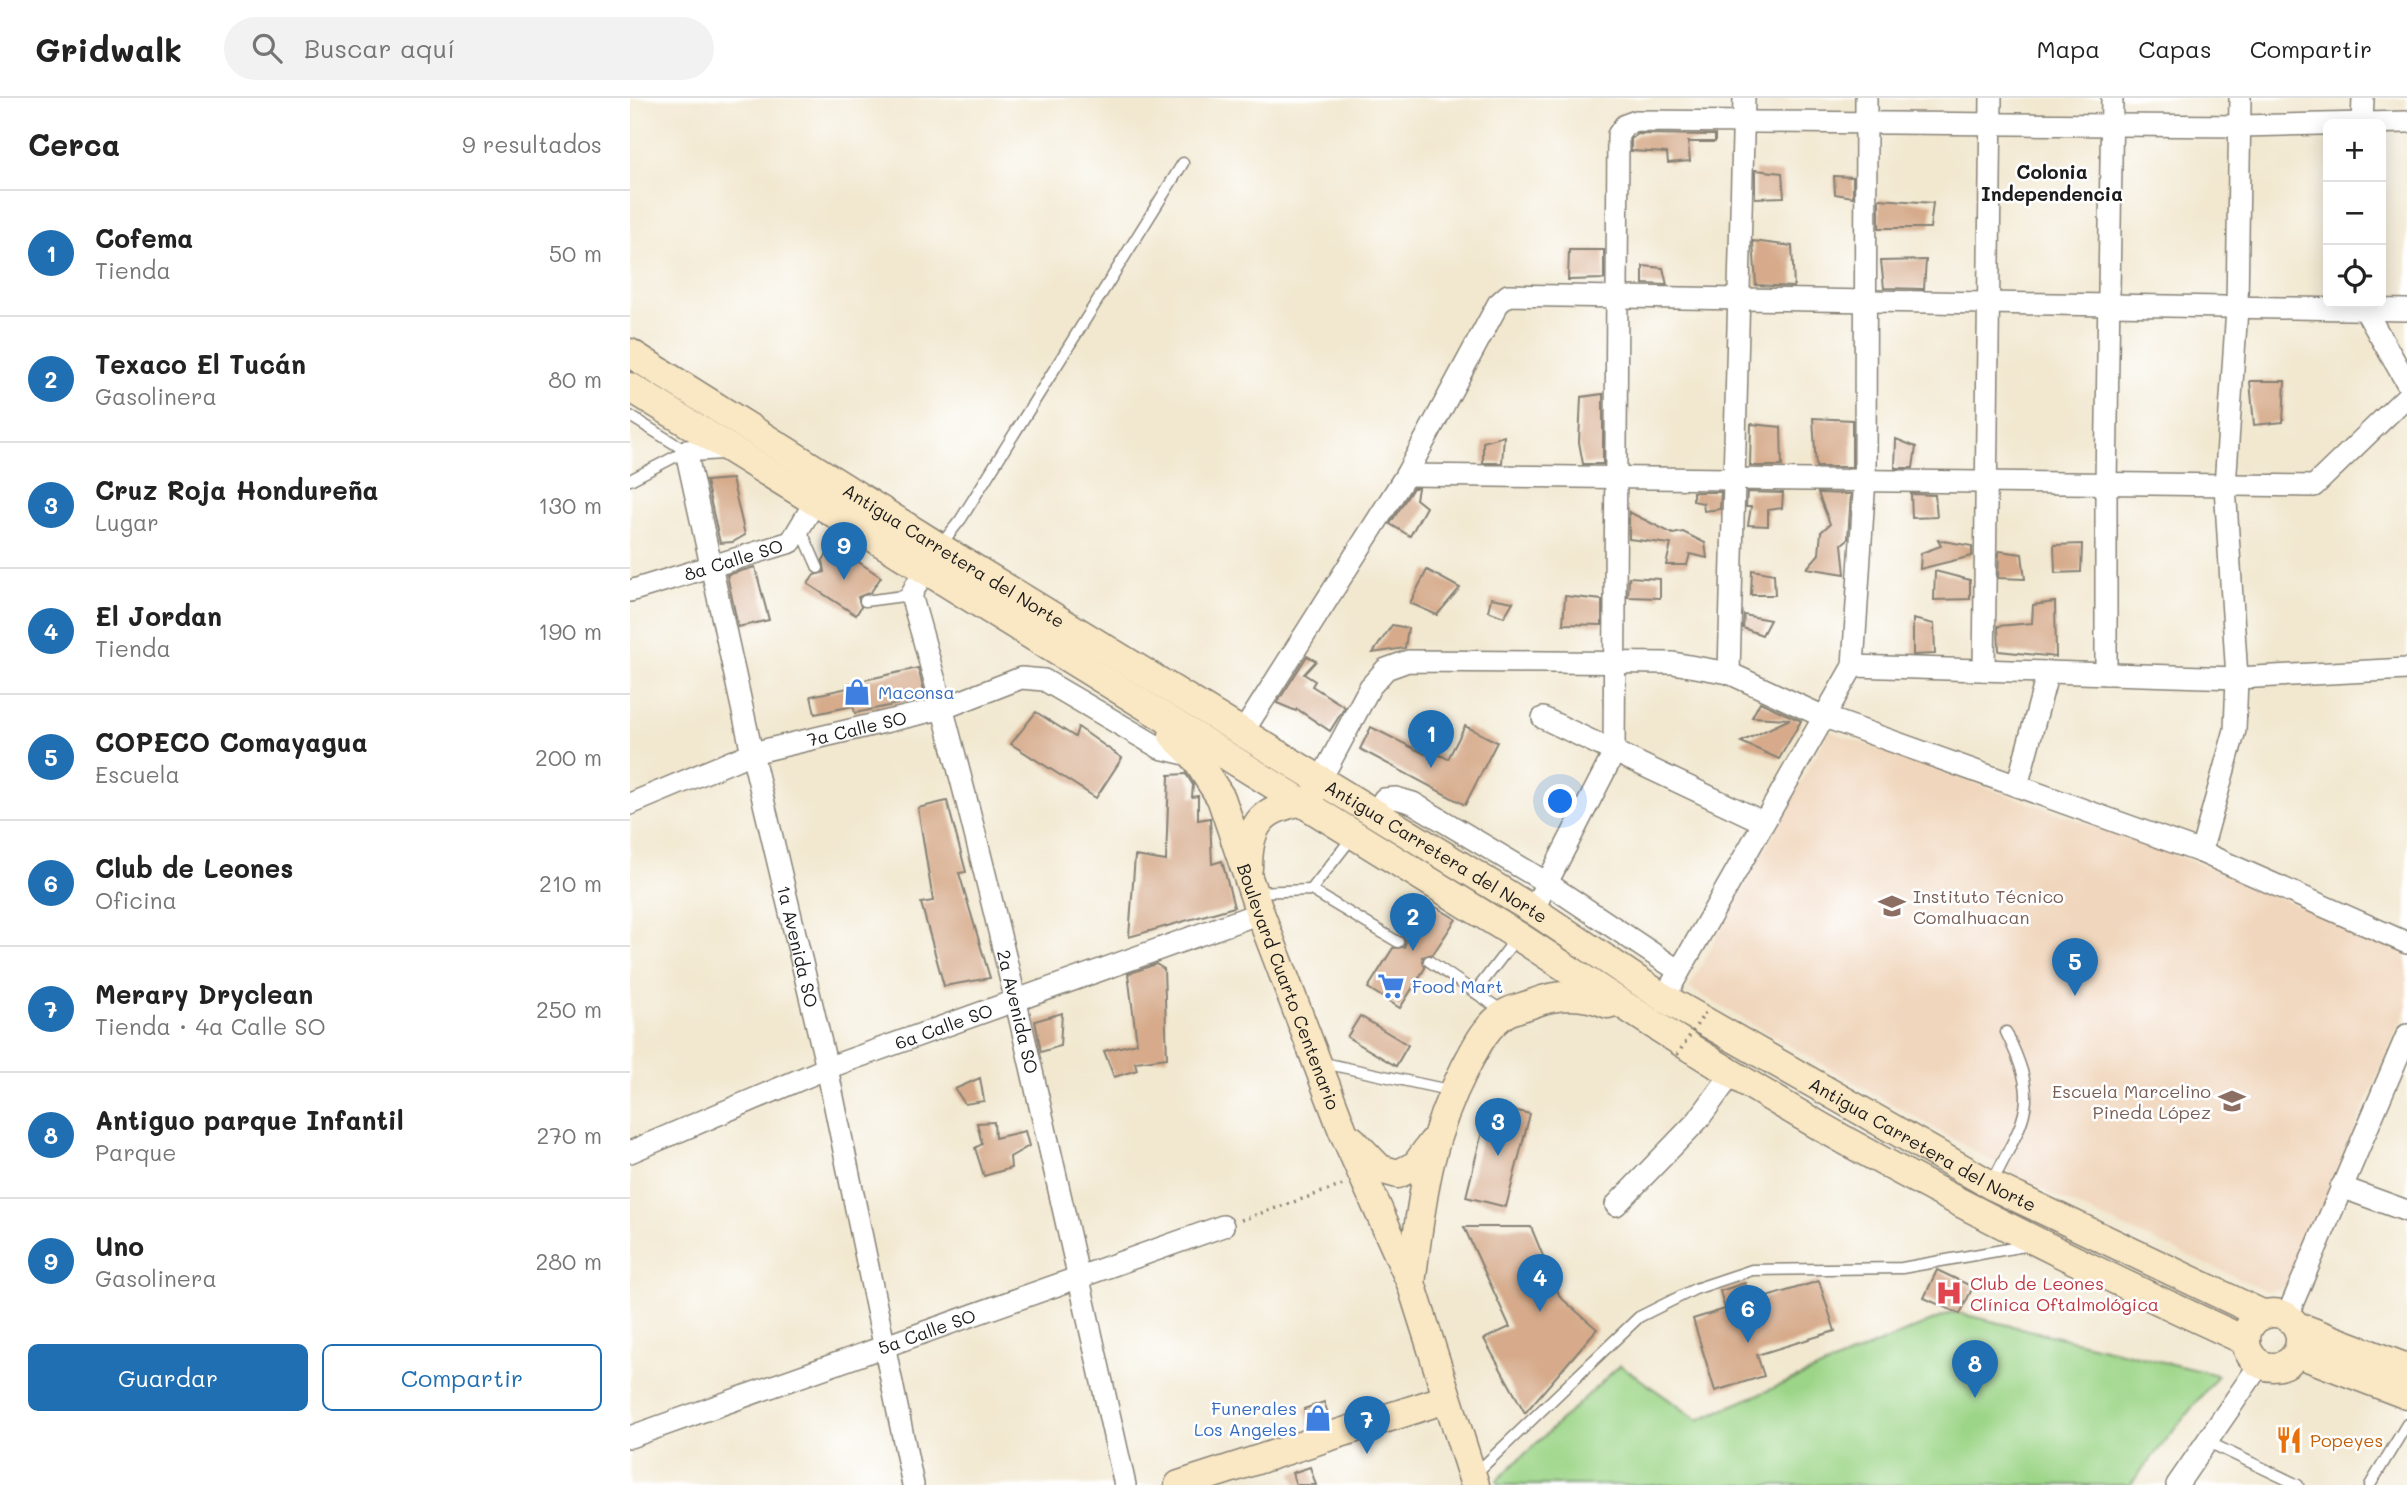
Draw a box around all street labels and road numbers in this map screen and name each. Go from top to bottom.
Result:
street label: Antigua Carretera del Norte [838,478,1069,633]
street label: 8a Calle SO [681,533,786,586]
street label: 7a Calle SO [805,705,909,752]
street label: Antigua Carretera del Norte [1321,774,1552,929]
street label: Boulevard Cuarto Centenario [1232,860,1346,1113]
street label: 1a Avenida SO [772,883,824,1010]
street label: 2a Avenida SO [992,947,1044,1076]
street label: 6a Calle SO [891,998,996,1055]
street label: Antigua Carretera del Norte [1805,1071,2040,1217]
street label: 5a Calle SO [875,1303,979,1360]

